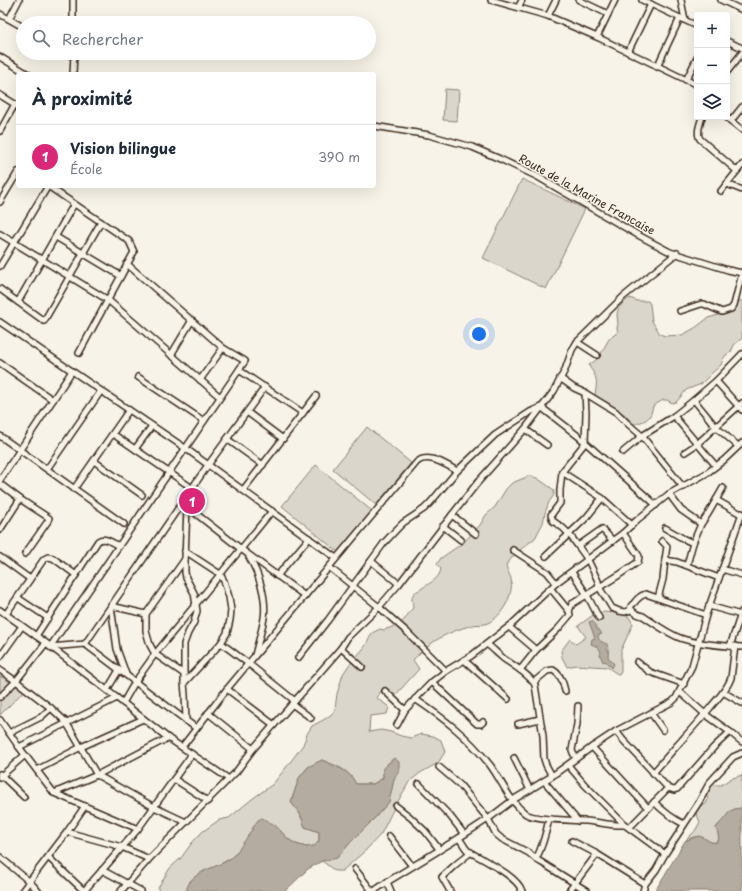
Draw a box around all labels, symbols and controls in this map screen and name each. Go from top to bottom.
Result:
map controls [694,12,730,120]
button: + [694,12,730,48]
search box [16,16,376,60]
icon: search [30,27,52,49]
text: Rechercher [62,27,143,50]
button: − [694,48,730,84]
button: layers [694,84,730,120]
text: À proximité [32,85,132,111]
text: Vision bilingue [70,136,176,159]
text: 1 [42,147,48,166]
text: 390 m [318,147,360,166]
street label: Route de la Marine Francaise [516,149,658,239]
text: École [70,159,102,178]
your location [469,324,489,344]
pin: 1 [179,486,205,516]

